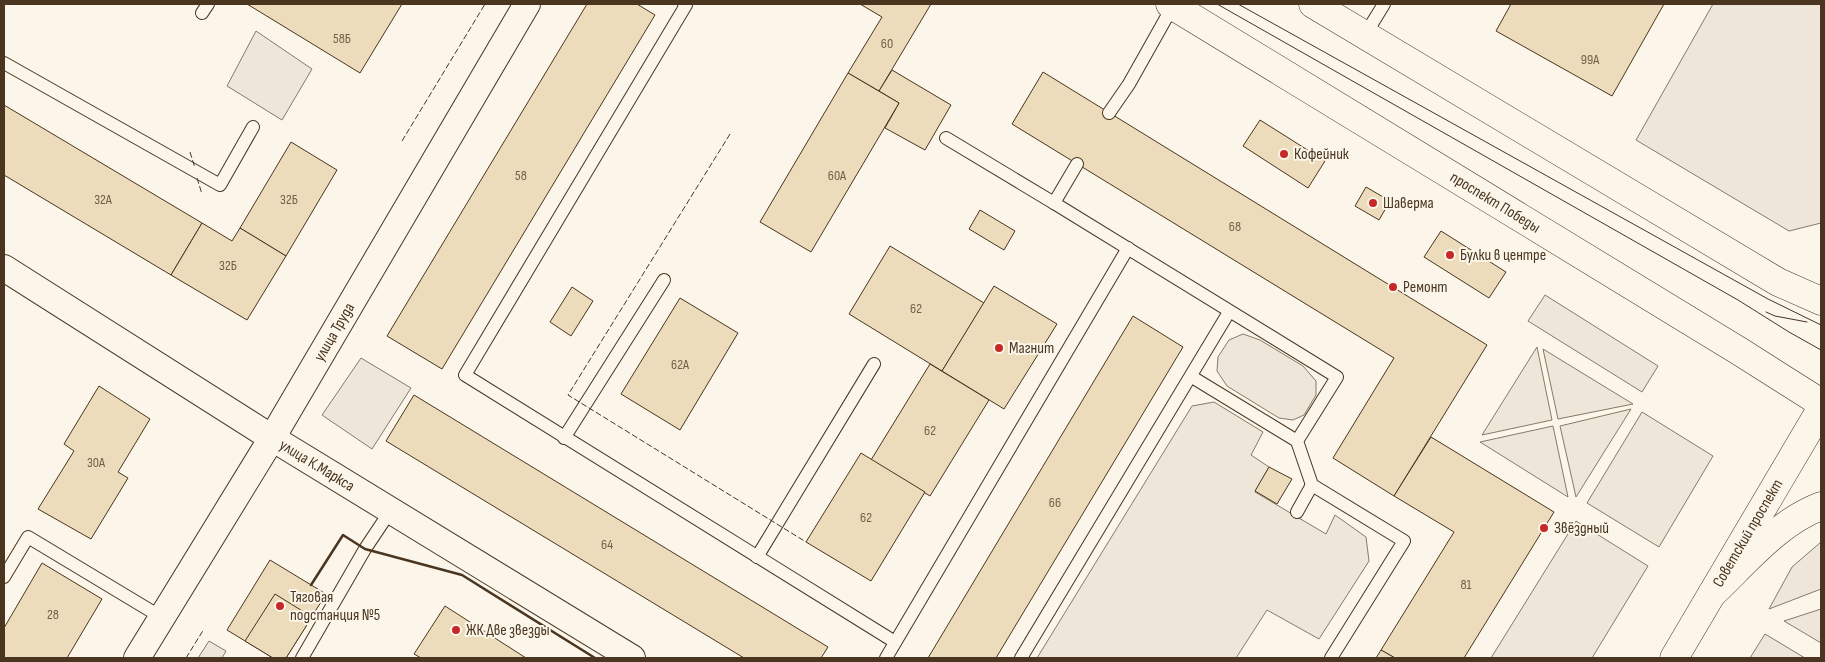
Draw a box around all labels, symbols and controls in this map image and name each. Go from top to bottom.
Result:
house number: 58Б [333,30,351,47]
house number: 60 [881,35,893,52]
house number: 99А [1581,51,1600,68]
place label: Кофейник [1294,145,1350,164]
marker: Кофейник [1278,148,1290,160]
house number: 58 [515,167,527,184]
house number: 60А [828,167,847,184]
street label: проспект Победы [1447,168,1544,237]
house number: 32А [94,191,113,208]
house number: 32Б [280,191,298,208]
place label: Шаверма [1383,194,1434,213]
marker: Шаверма [1367,197,1379,209]
house number: 68 [1229,218,1241,235]
place label: Булки в центре [1460,246,1546,265]
marker: Булки в центре [1444,249,1456,261]
house number: 32Б [219,257,237,274]
place label: Ремонт [1403,278,1448,297]
marker: Ремонт [1387,281,1399,293]
street label: улица Труда [310,299,359,365]
house number: 62 [910,300,922,317]
place label: Магнит [1009,339,1054,358]
marker: Магнит [993,342,1005,354]
house number: 62А [671,356,690,373]
house number: 62 [924,422,936,439]
street label: улица К.Маркса [276,435,358,496]
house number: 30А [87,454,106,471]
street label: Советский проспект [1708,476,1787,591]
house number: 66 [1049,494,1061,511]
house number: 62 [860,509,872,526]
place label: Звёздный [1554,519,1609,538]
marker: Звёздный [1538,522,1550,534]
house number: 64 [601,536,613,553]
house number: 81 [1460,576,1472,593]
place label: Тяговая подстанция №5 [290,588,380,625]
marker: Тяговая подстанция №5 [274,600,286,612]
house number: 28 [47,606,59,623]
place label: ЖК Две звезды [466,621,550,640]
marker: ЖК Две звезды [450,624,462,636]

